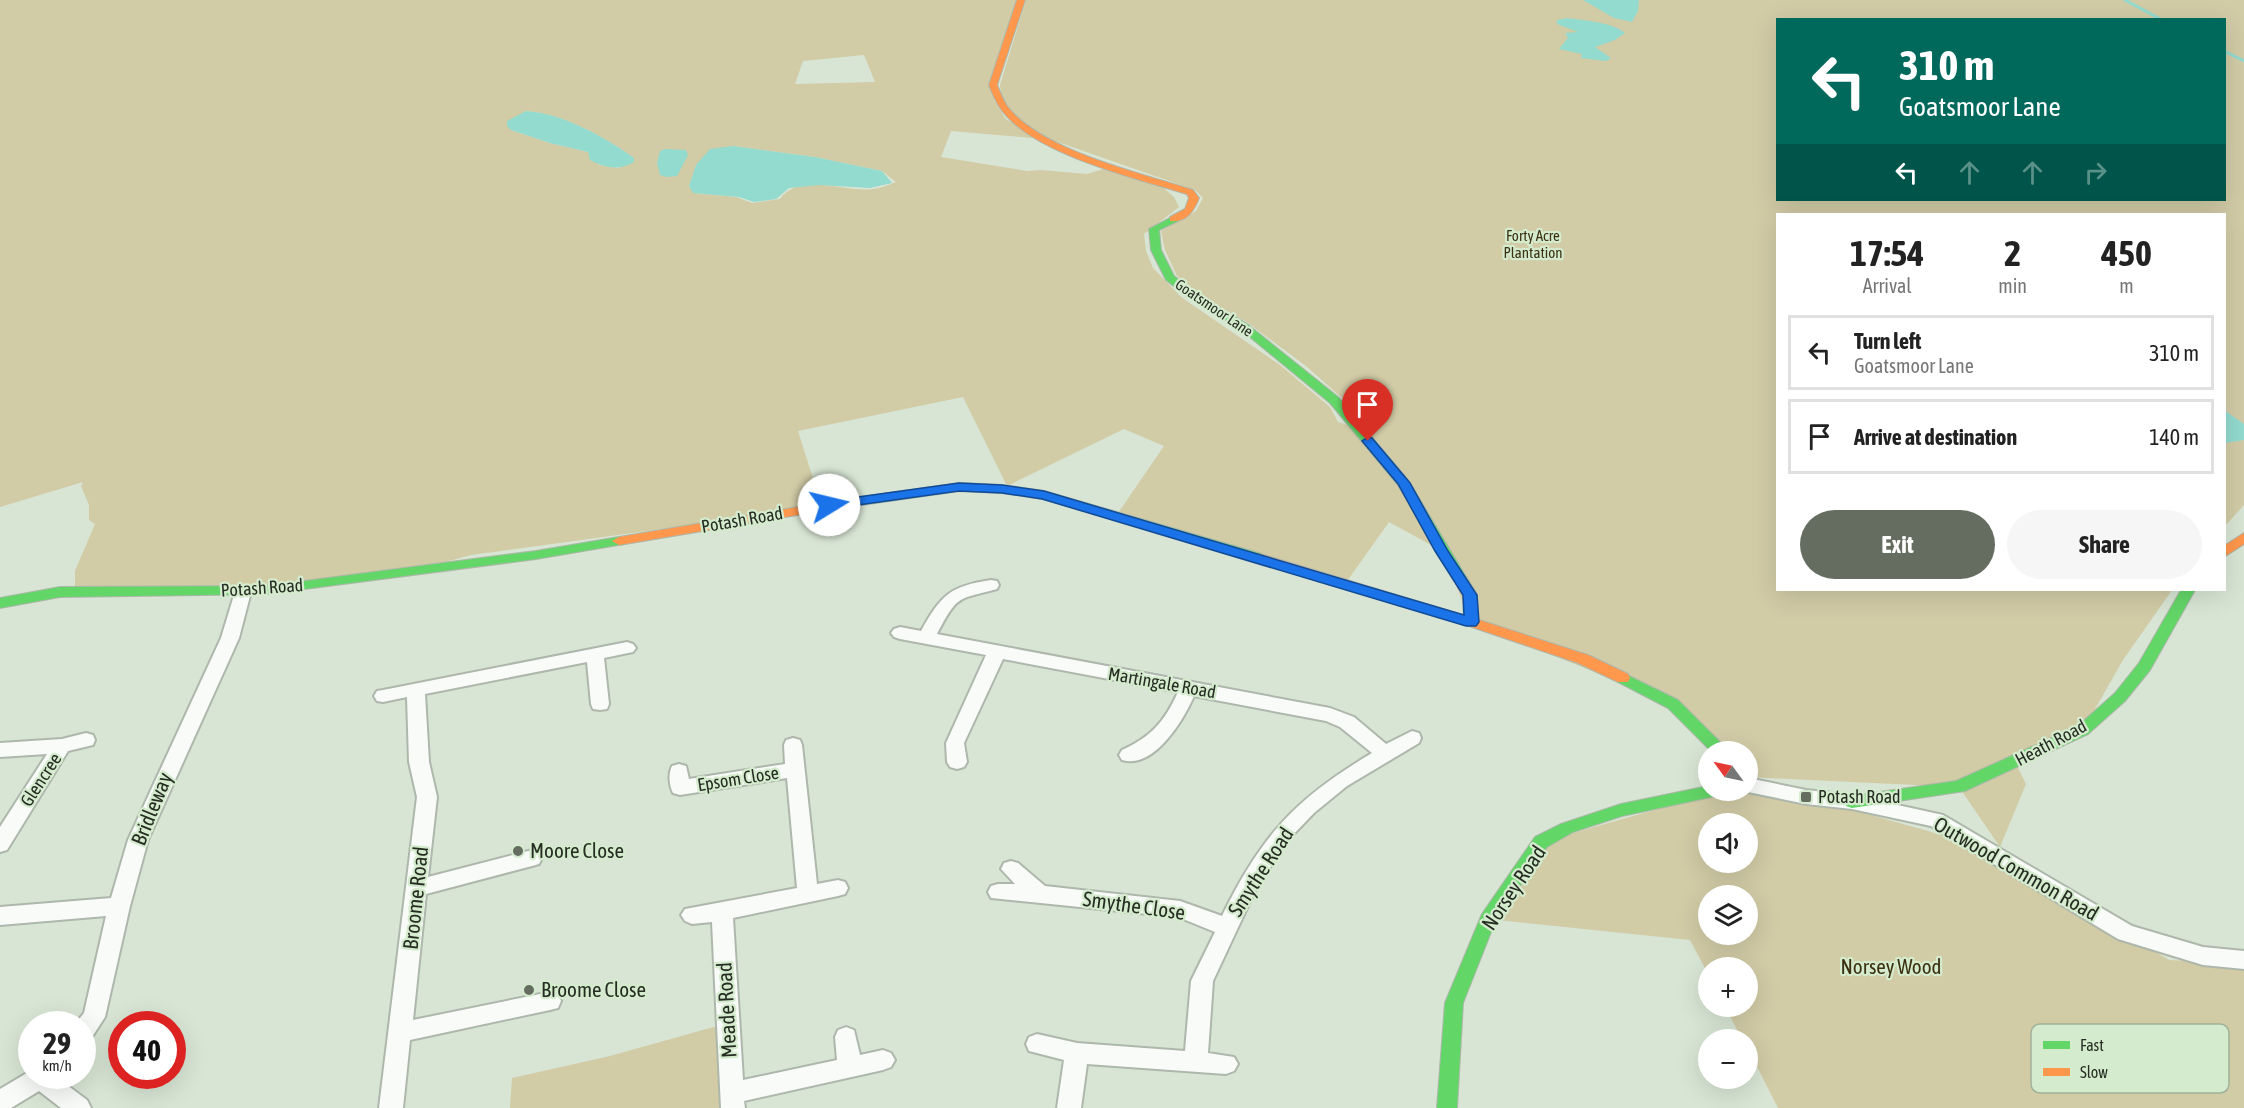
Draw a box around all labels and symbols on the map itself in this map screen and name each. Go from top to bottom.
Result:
park label: Forty Acre Plantation [1504,227,1562,261]
street label: Goatsmoor Lane [1172,275,1256,340]
pin [1342,379,1393,441]
position arrow [797,473,861,537]
street label: Potash Road [699,502,784,537]
street label: Potash Road [220,574,304,601]
street label: Martingale Road [1107,663,1218,702]
street label: Heath Road [2012,715,2090,770]
north arrow [1698,741,1758,801]
street label: Glencree [16,749,66,810]
street label: Epsom Close [696,762,780,795]
street label: Bridleway [126,768,177,849]
place label: Potash Road [1818,786,1901,807]
marker: Potash Road [1799,790,1813,804]
street label: Outwood Common Road [1930,811,2103,925]
street label: Smythe Road [1223,822,1298,920]
place label: Moore Close [530,838,624,862]
street label: Norsey Road [1476,841,1550,934]
marker: Moore Close [511,844,525,858]
street label: Broome Road [398,845,432,951]
street label: Smythe Close [1082,886,1187,924]
park label: Norsey Wood [1840,954,1942,978]
street label: Meade Road [712,962,740,1059]
place label: Broome Close [541,977,646,1001]
marker: Broome Close [522,983,536,997]
speed limit sign: 40 [108,1011,186,1089]
legend [2031,1024,2229,1093]
text: Fast [2080,1036,2104,1054]
text: Slow [2080,1063,2108,1081]

